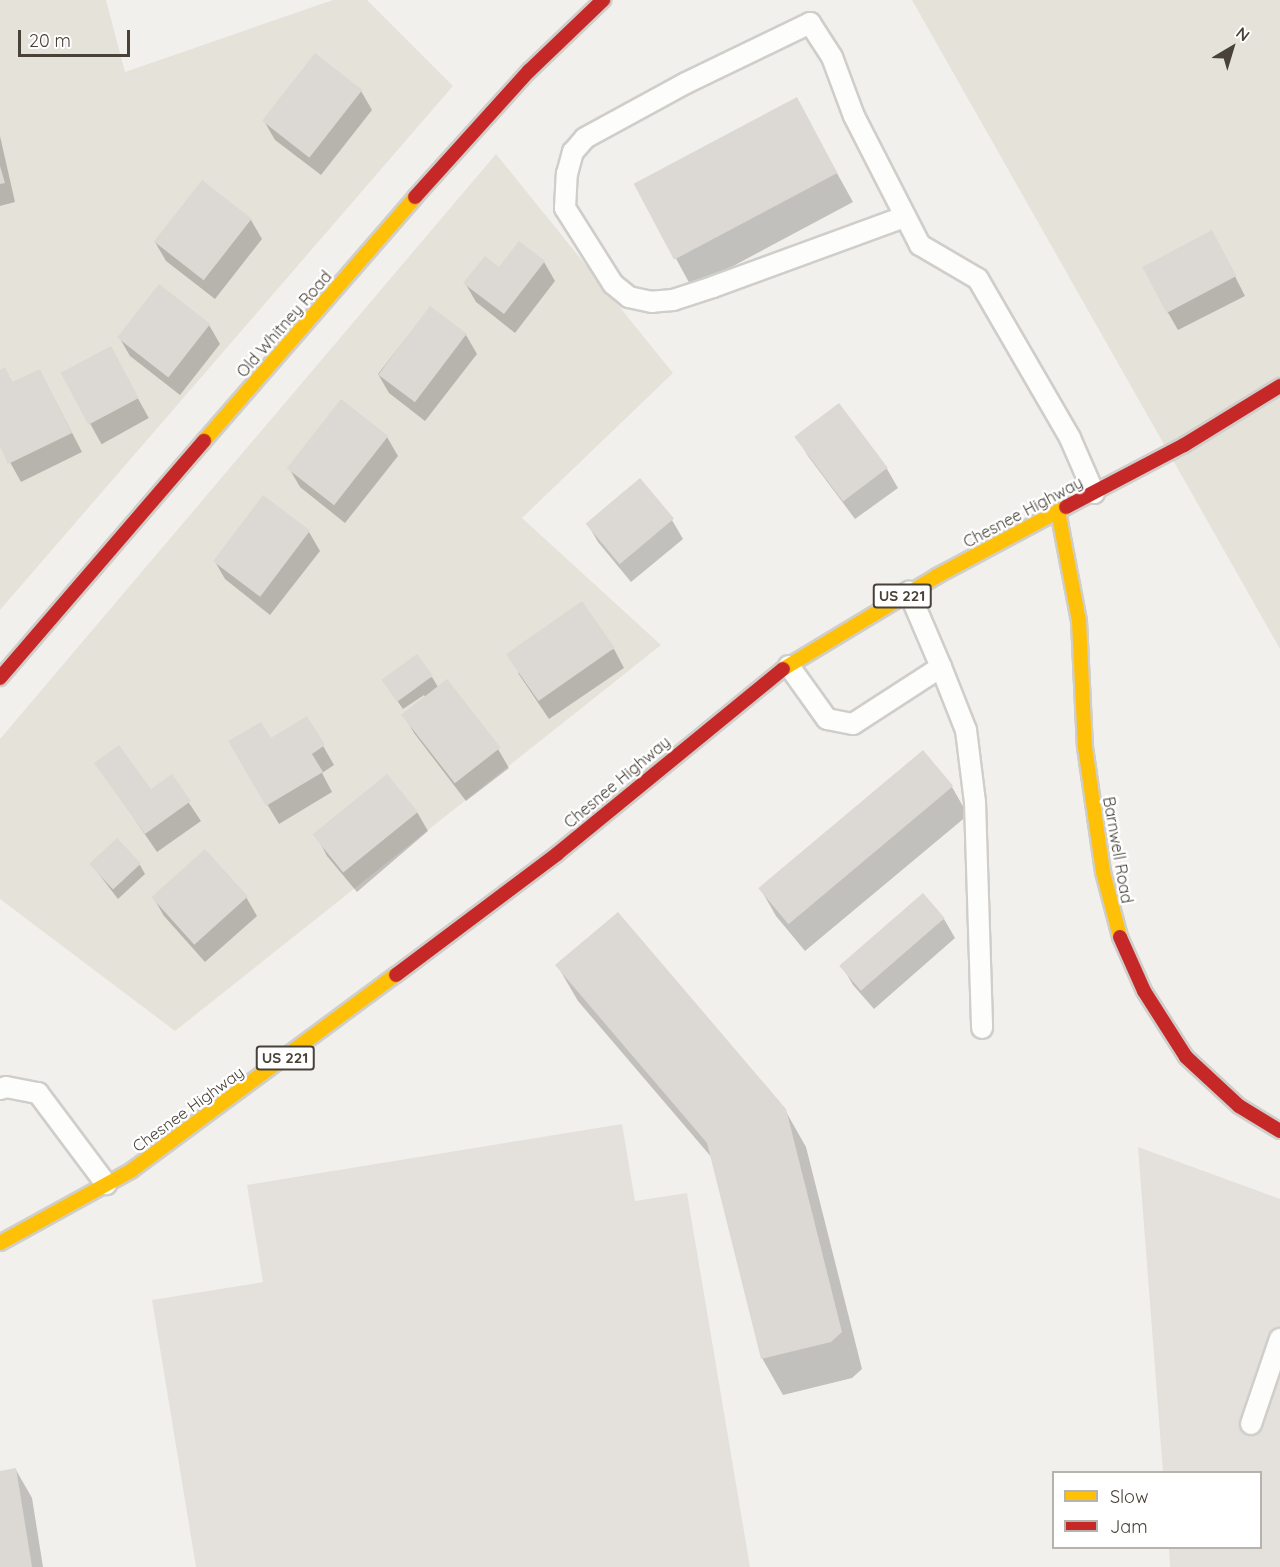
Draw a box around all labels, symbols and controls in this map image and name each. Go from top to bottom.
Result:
scale bar [21,18,134,56]
north arrow [1202,18,1262,78]
text: N [1232,22,1254,45]
text: 20 m [29,29,71,52]
street label: Old Whitney Road [233,267,335,381]
street label: Chesnee Highway [960,472,1086,552]
road number: US 221 [872,584,932,608]
street label: Chesnee Highway [560,732,674,832]
street label: Barnwell Road [1099,795,1137,905]
road number: US 221 [255,1046,315,1070]
street label: Chesnee Highway [129,1062,247,1156]
legend [1052,1471,1262,1549]
text: Slow [1110,1485,1148,1508]
text: Jam [1110,1515,1148,1538]

